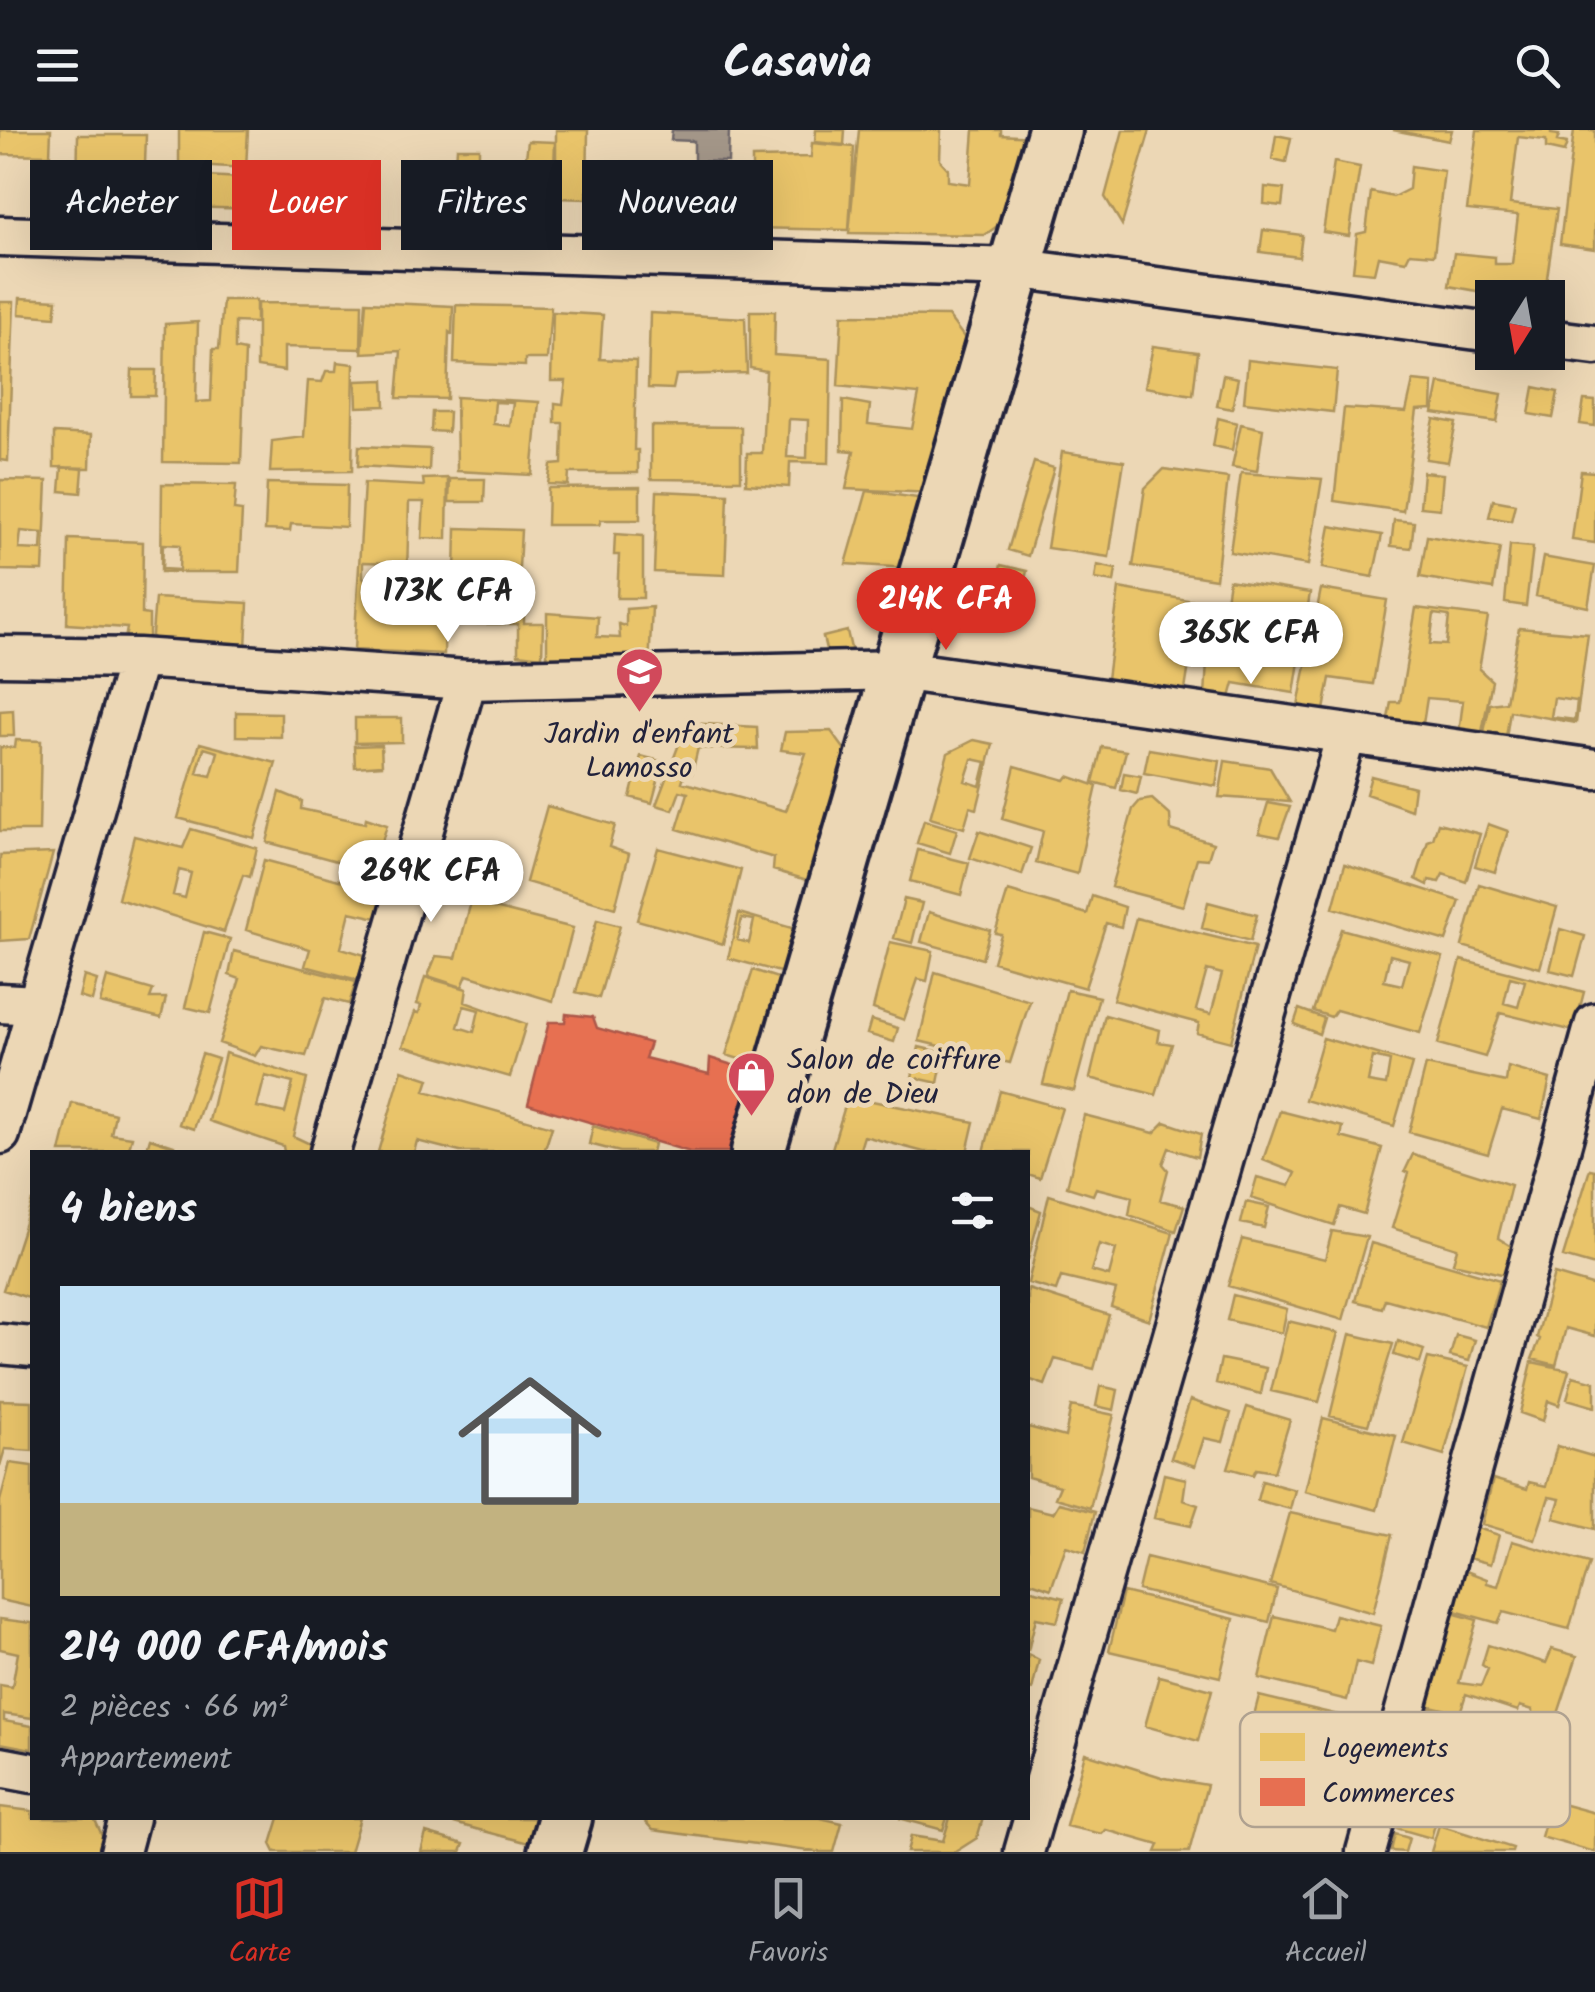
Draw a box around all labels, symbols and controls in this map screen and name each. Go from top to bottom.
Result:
text: Casavia [723,29,872,101]
icon: menu [30,38,85,93]
icon: search [1510,38,1565,93]
chip: Acheter [30,160,212,250]
chip: Louer [232,160,381,250]
chip: Filtres [401,160,562,250]
chip: Nouveau [582,160,773,250]
north arrow [1475,280,1565,370]
map controls [1475,280,1565,370]
pin: 173K CFA [345,560,551,645]
text: 173K CFA [382,567,514,618]
pin: 214K CFA [843,568,1049,653]
text: 214K CFA [879,575,1013,626]
pin: 365K CFA [1148,602,1354,687]
text: 365K CFA [1181,609,1321,660]
school or university icon: Jardin d'enfant Lamosso [613,646,665,714]
place label: Jardin d'enfant Lamosso [544,711,734,793]
pin: 269K CFA [328,840,534,925]
text: 269K CFA [360,847,502,898]
place label: Salon de coiffure don de Dieu [787,1037,1001,1119]
shop icon: Salon de coiffure don de Dieu [726,1050,778,1118]
text: 4 biens [60,1177,197,1244]
icon: filters [945,1183,1000,1238]
icon: home [440,1351,620,1531]
text: 214 000 CFA/mois [60,1616,388,1683]
text: 2 pièces · 66 m² [60,1683,288,1734]
legend [1240,1712,1570,1827]
text: Logements [1322,1727,1449,1772]
text: Appartement [60,1734,232,1785]
text: Commerces [1322,1772,1455,1817]
tab: Carte [228,1871,291,1976]
tab: Favoris [748,1871,828,1976]
tab: Accueil [1285,1871,1367,1976]

